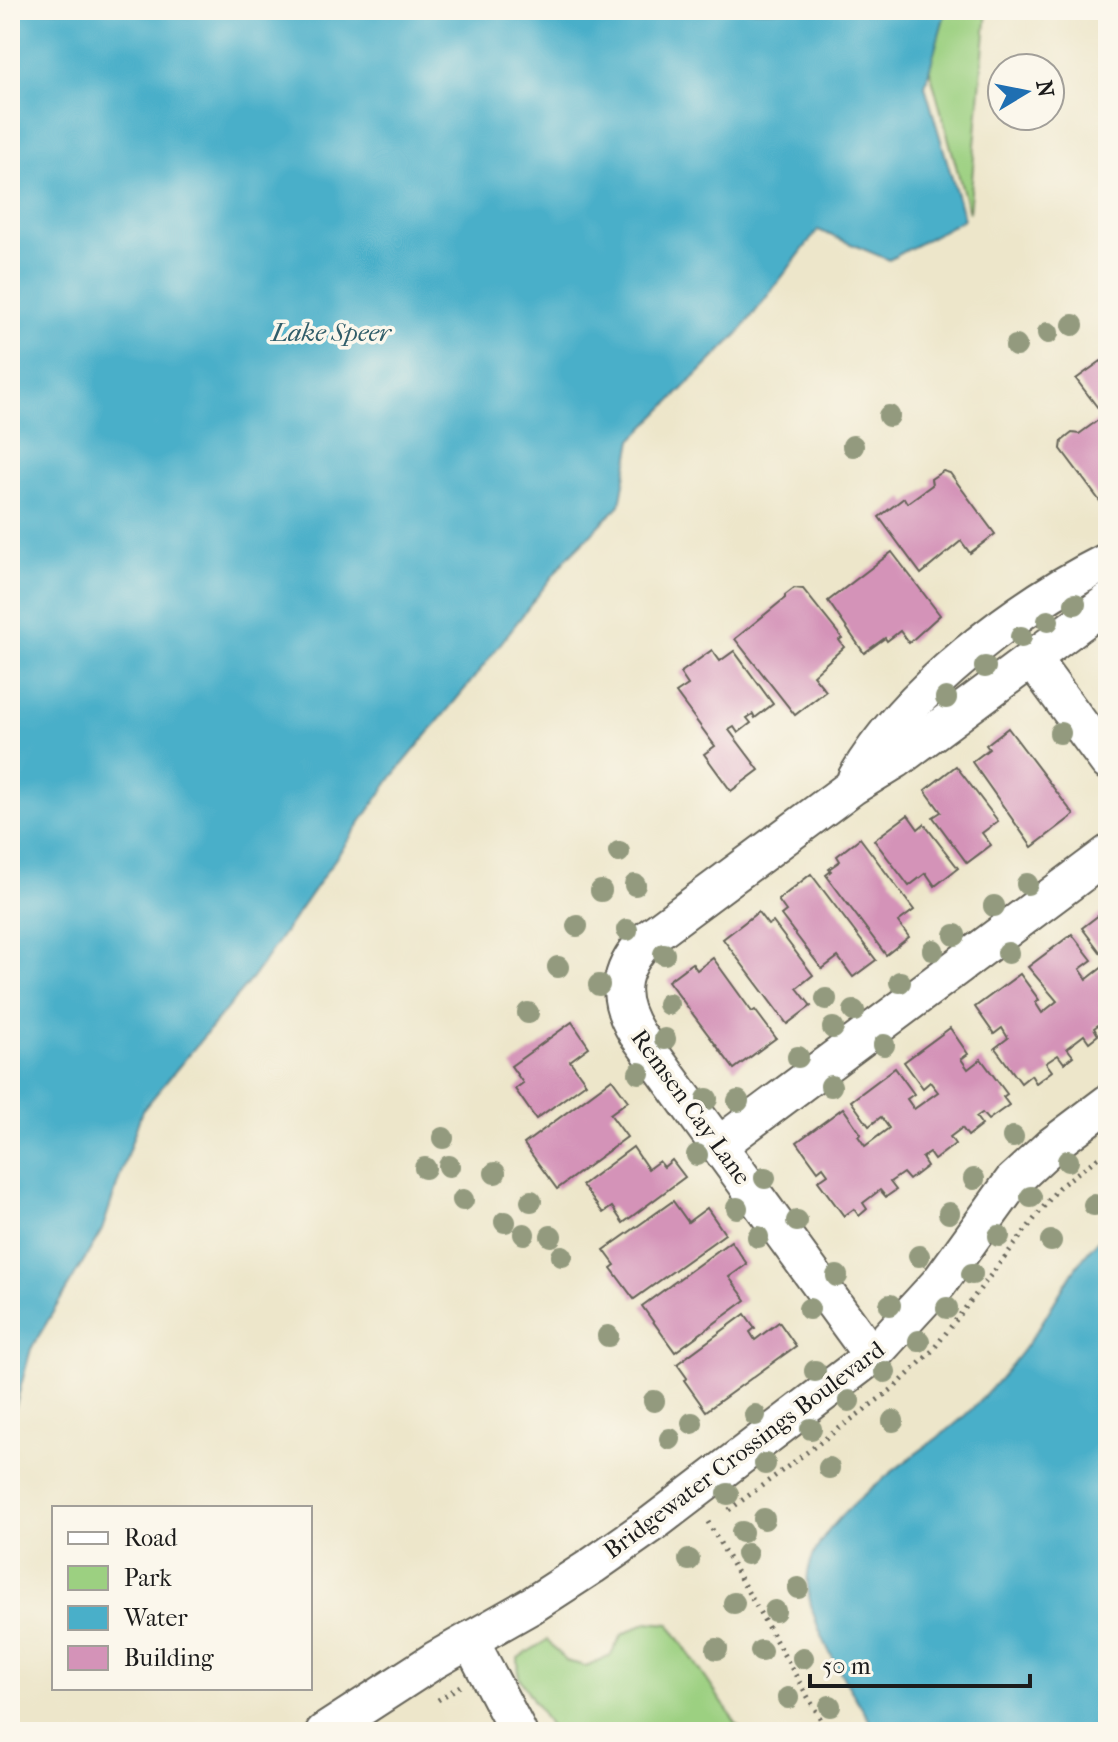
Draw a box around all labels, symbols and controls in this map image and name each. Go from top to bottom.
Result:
north arrow [986,52,1066,132]
text: N [1030,78,1059,99]
water label: Lake Speer [269,317,393,348]
street label: Remsen Cay Lane [625,1024,757,1190]
street label: Bridgewater Crossings Boulevard [598,1335,890,1565]
legend [52,1506,312,1690]
text: Road [124,1524,178,1552]
text: Park [124,1564,172,1592]
text: Water [123,1604,188,1632]
scale bar [810,1638,1030,1688]
text: Building [124,1644,215,1672]
text: 50 m [822,1652,871,1680]

